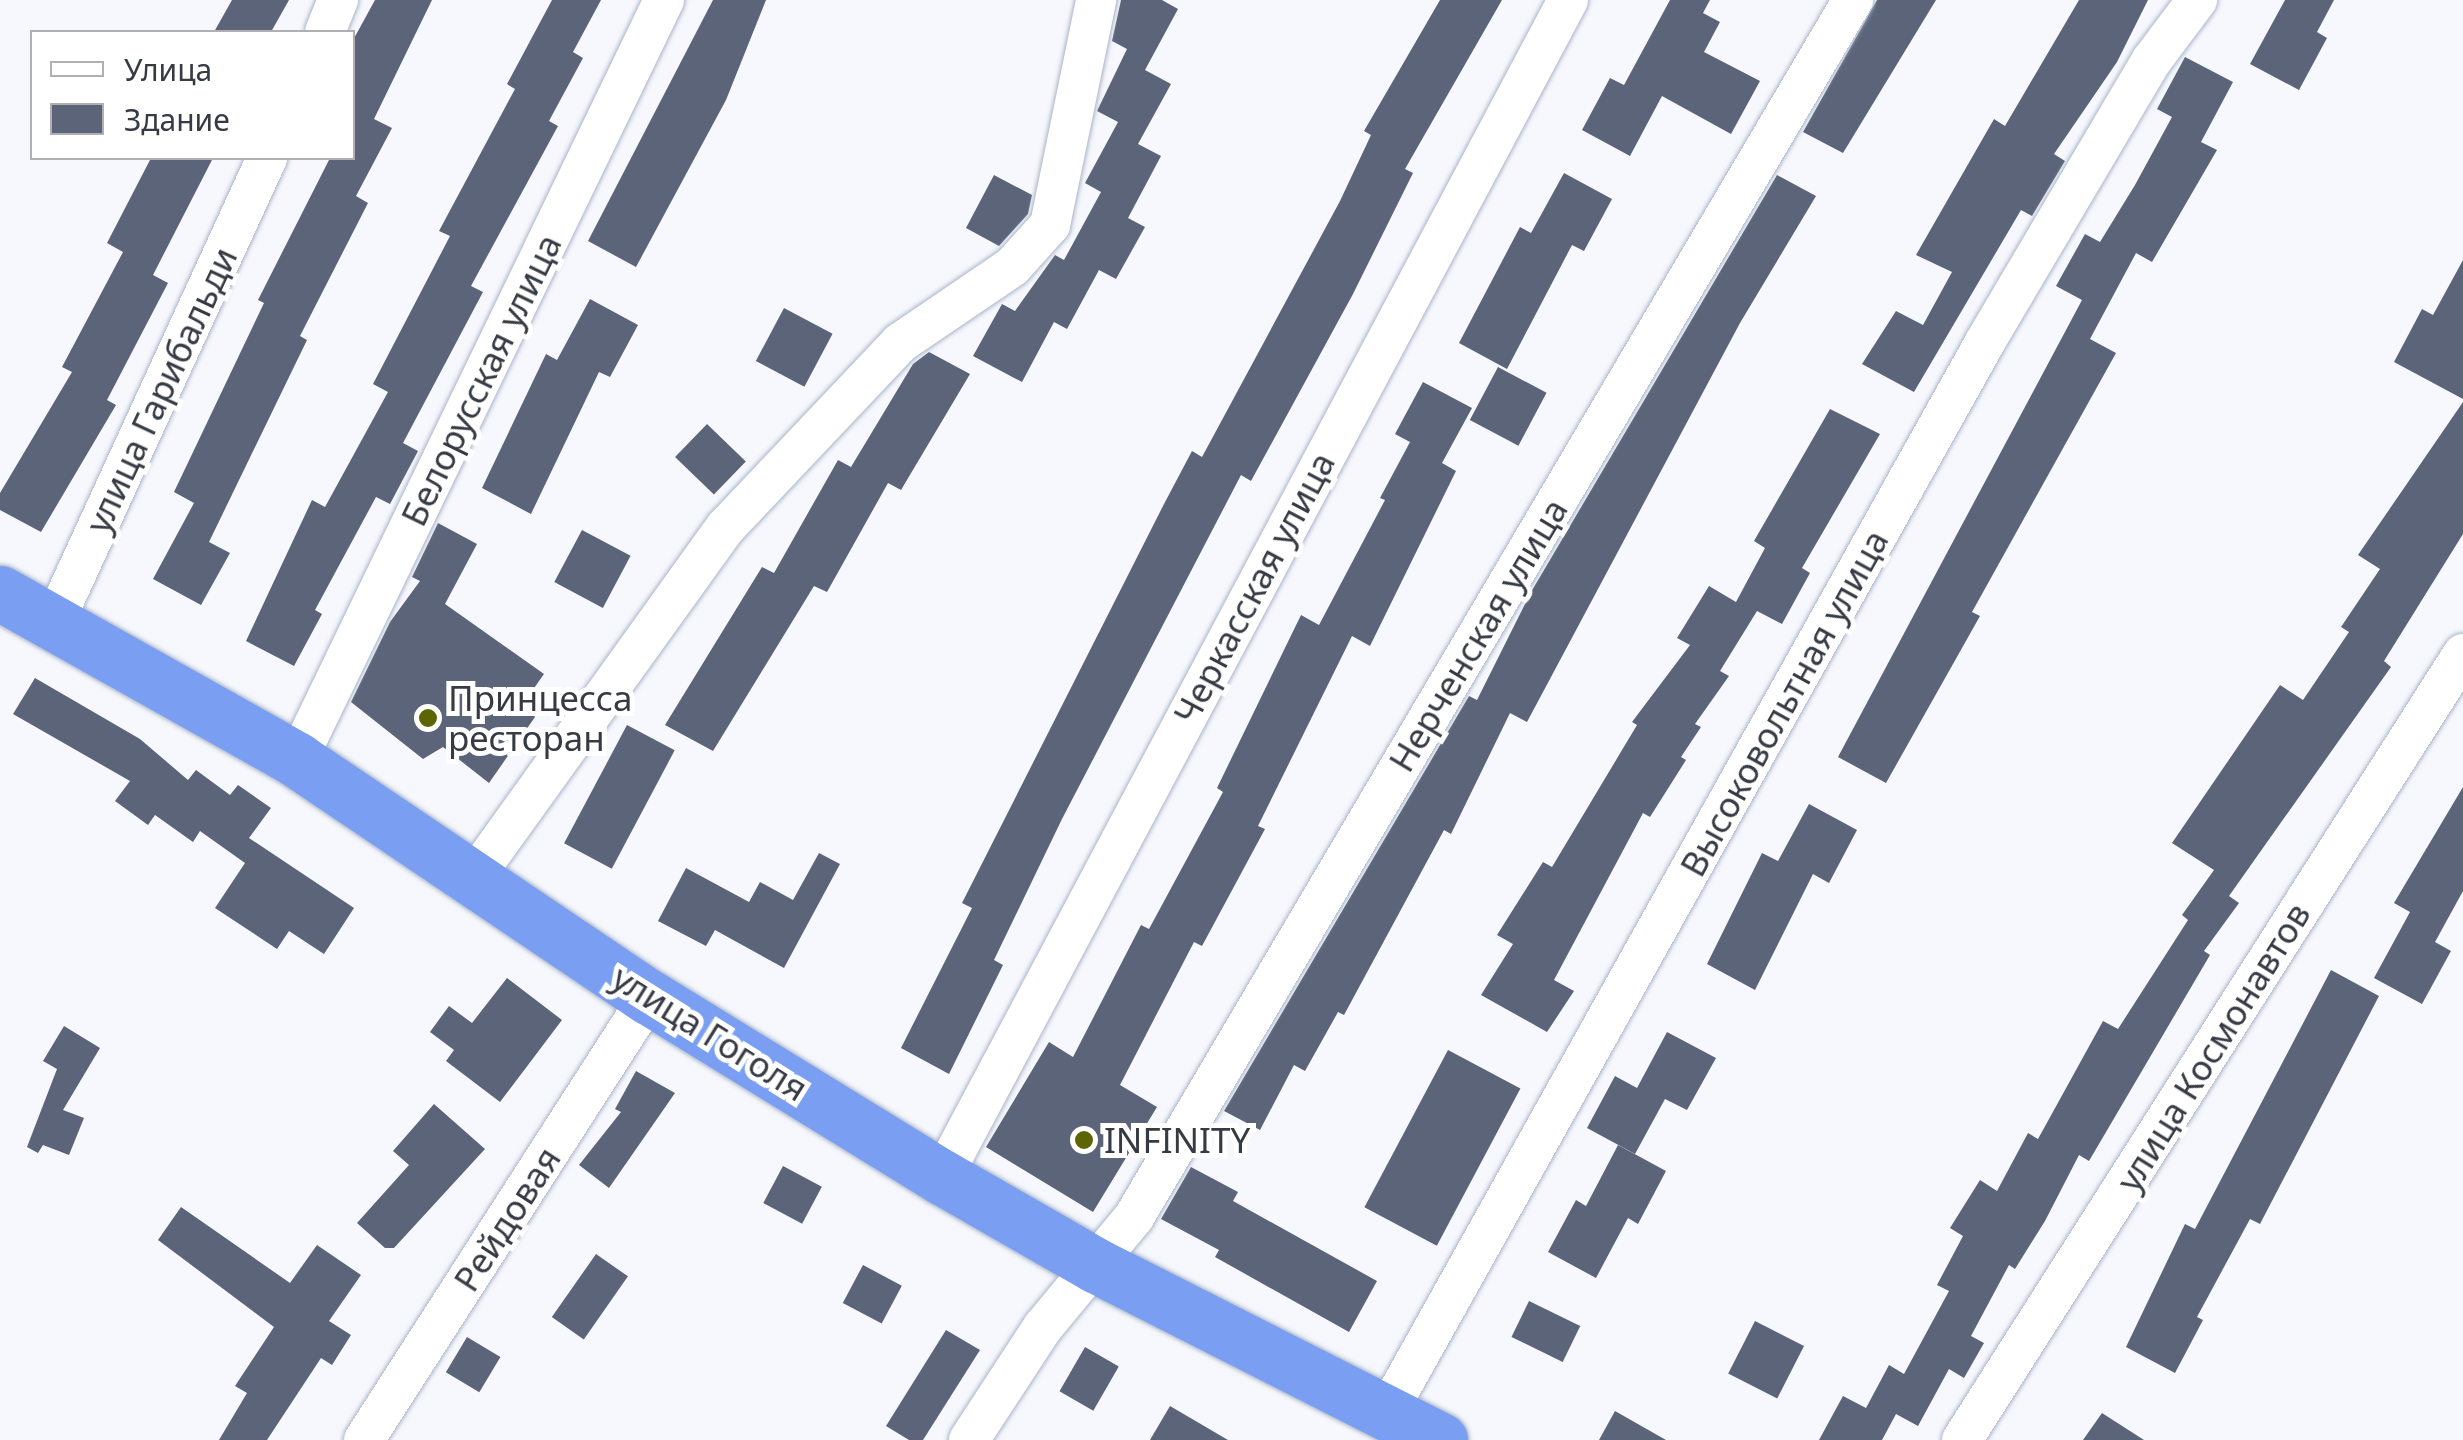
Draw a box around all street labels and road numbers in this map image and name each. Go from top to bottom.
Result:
street label: Белорусская улица [392,227,570,533]
street label: улица Гарибальди [76,241,246,539]
street label: Черкасская улица [1165,445,1343,731]
street label: Нерченская улица [1380,491,1576,779]
street label: Высоковольтная улица [1671,522,1897,884]
street label: улица Космонавтов [2107,895,2319,1199]
street label: улица Гоголя [605,956,815,1110]
street label: Рейдовая [445,1139,569,1299]

